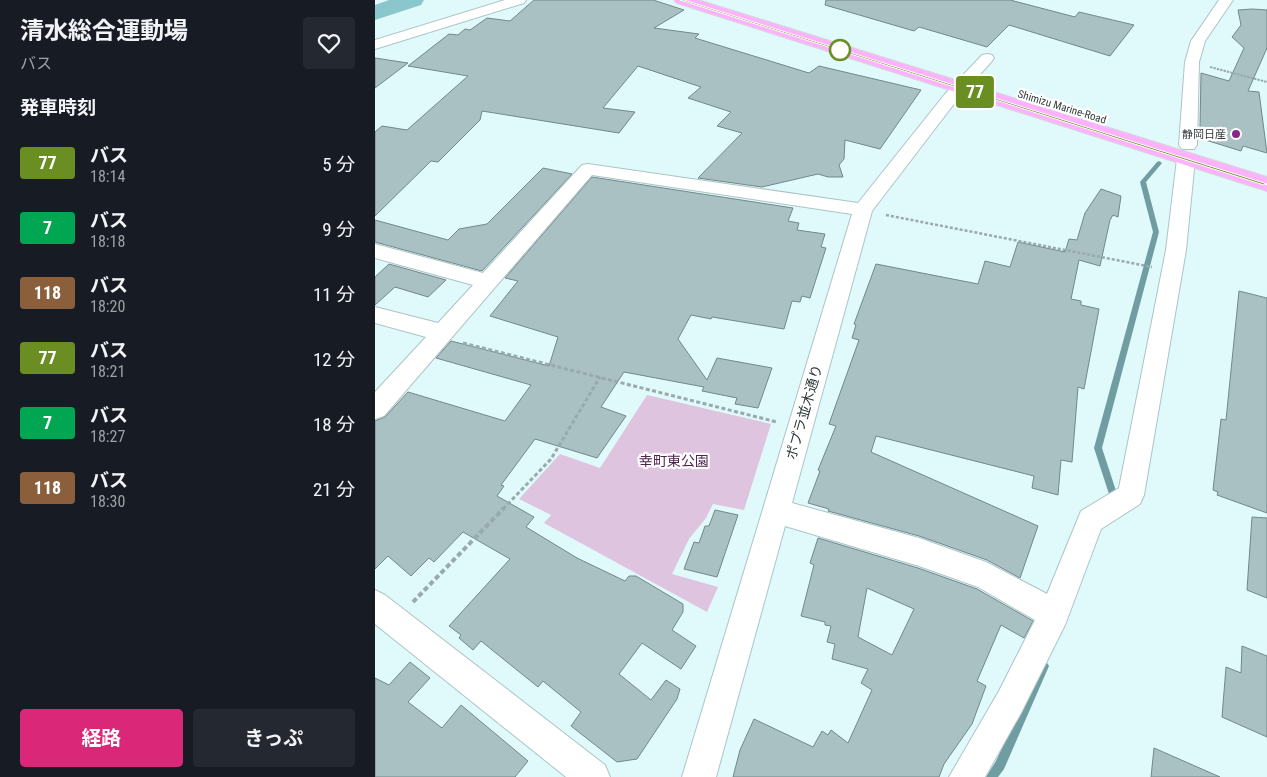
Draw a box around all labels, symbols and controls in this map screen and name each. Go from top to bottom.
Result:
text: 清水総合運動場 [20,17,188,45]
button: heart [303,17,355,69]
unlabelled marker [829,39,851,61]
text: バス [20,54,52,73]
line badge: 77 [953,76,997,108]
text: 77 [966,81,984,102]
street label: Shimizu Marine-Road [1016,87,1108,127]
text: 発車時刻 [20,96,96,119]
place label: 静岡日産 [1182,128,1226,141]
marker: 静岡日産 [1230,128,1242,140]
text: バス [90,144,128,167]
text: 77 [38,152,57,173]
text: 5 分 [322,153,355,176]
text: 18:14 [90,167,125,186]
text: バス [90,209,128,232]
text: 7 [43,217,52,238]
text: 9 分 [322,218,355,241]
text: 18:18 [90,232,125,251]
text: バス [90,274,128,297]
text: 118 [34,282,61,303]
text: 11 分 [313,283,355,306]
text: 18:20 [90,297,125,316]
text: バス [90,339,128,362]
text: 77 [38,347,57,368]
text: 12 分 [313,348,355,371]
text: 18:21 [90,362,125,381]
street label: ポプラ並木通り [783,363,825,461]
text: バス [90,404,128,427]
text: 7 [43,412,52,433]
text: 18 分 [313,413,355,436]
text: 18:27 [90,427,125,446]
park label: 幸町東公園 [639,453,709,469]
text: バス [90,469,128,492]
text: 118 [34,477,61,498]
text: 21 分 [313,478,355,501]
text: 18:30 [90,492,125,511]
button: 経路 [20,709,183,767]
button: きっぷ [193,709,355,767]

